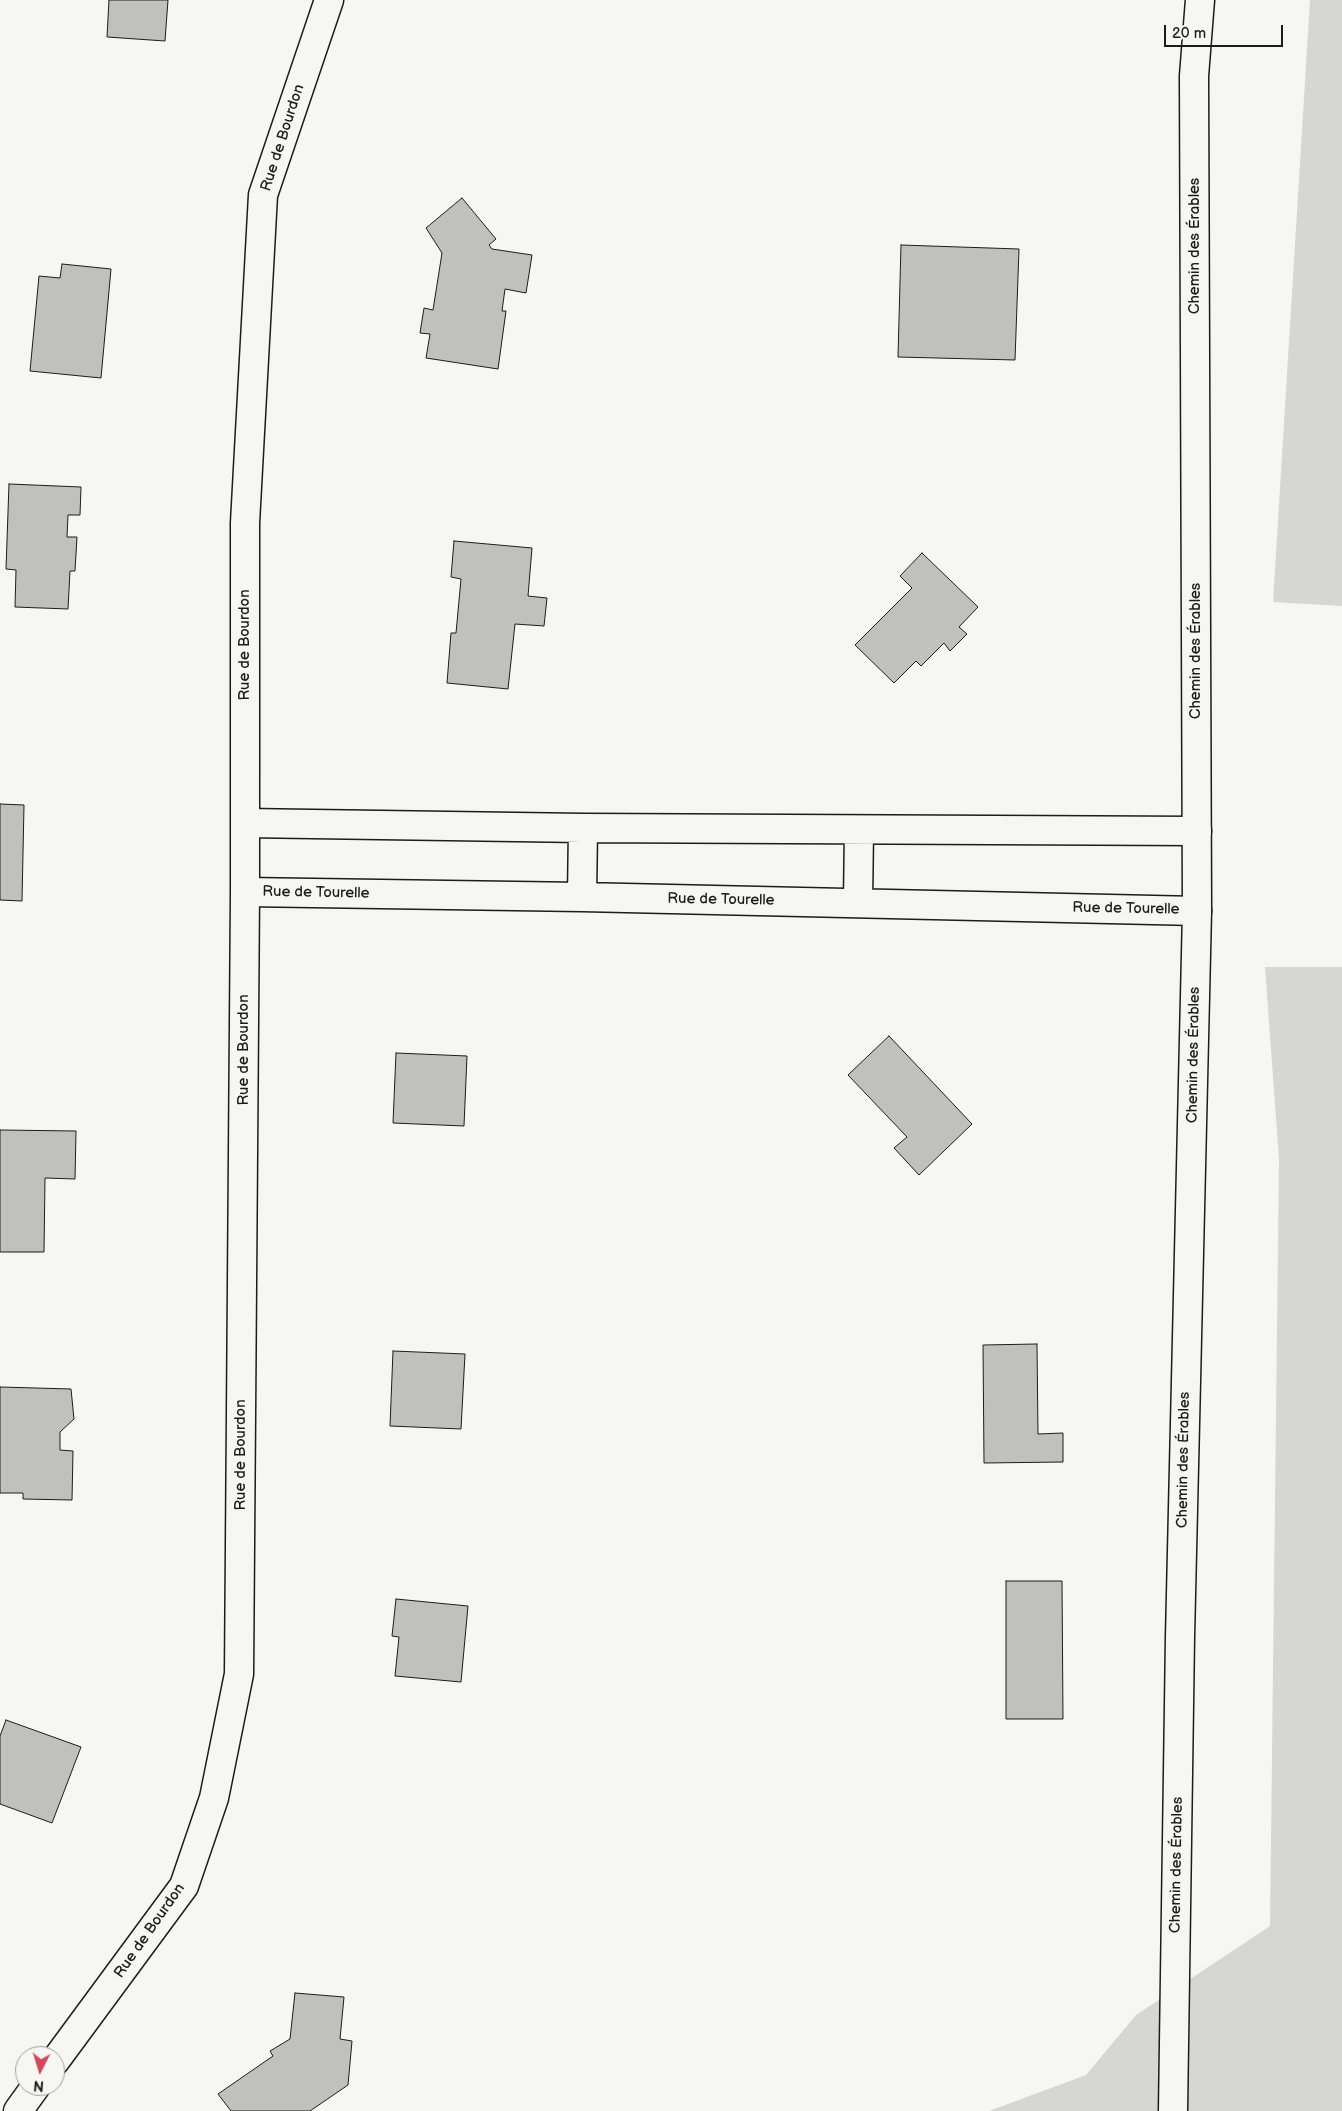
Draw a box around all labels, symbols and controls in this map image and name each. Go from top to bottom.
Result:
scale bar [1167,15,1286,47]
text: 20 m [1172,24,1206,43]
street label: Rue de Bourdon [257,82,309,194]
street label: Chemin des Érables [1186,178,1204,314]
street label: Chemin des Érables [1187,583,1205,719]
street label: Rue de Bourdon [236,589,254,701]
street label: Rue de Tourelle [262,883,370,903]
street label: Rue de Tourelle [667,890,775,910]
street label: Rue de Tourelle [1072,899,1180,919]
street label: Chemin des Érables [1184,987,1204,1123]
street label: Rue de Bourdon [235,994,253,1106]
street label: Chemin des Érables [1174,1392,1194,1528]
street label: Rue de Bourdon [232,1399,250,1511]
street label: Chemin des Érables [1167,1797,1187,1933]
street label: Rue de Bourdon [111,1880,189,1982]
north arrow [15,2046,65,2096]
text: N [33,2077,45,2094]

